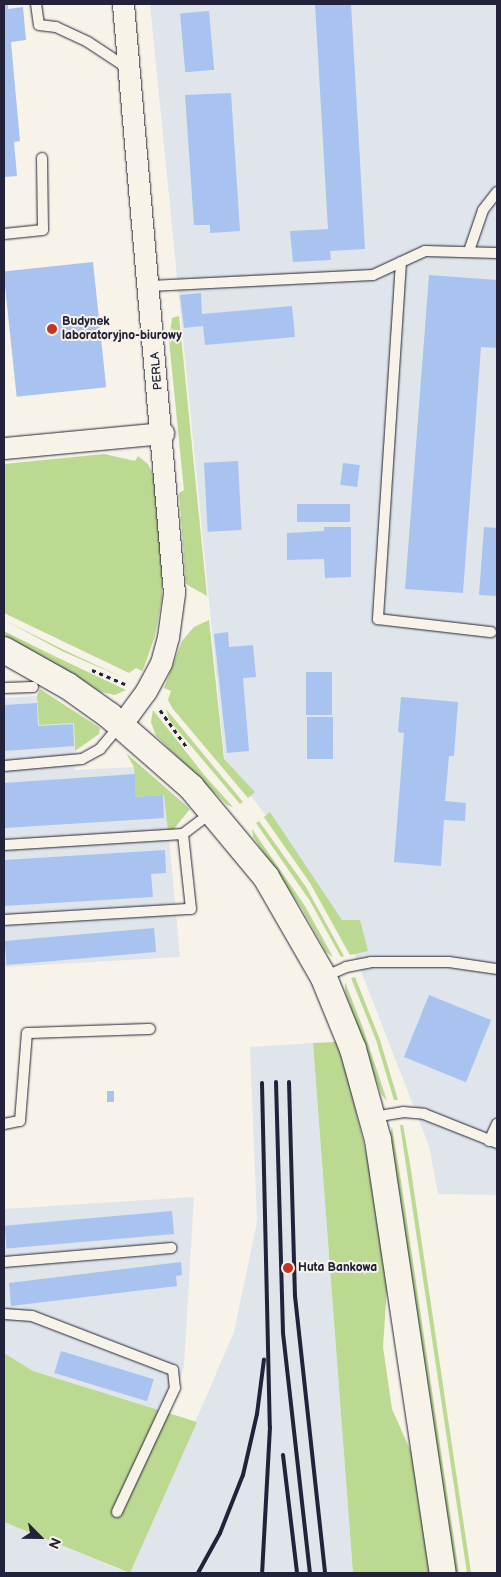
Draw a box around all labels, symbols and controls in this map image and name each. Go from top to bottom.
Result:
place label: Budynek laboratoryjno-biurowy [62,315,182,343]
marker: Budynek laboratoryjno-biurowy [46,323,58,335]
street label: PERLA [148,351,166,391]
place label: Huta Bankowa [298,1261,377,1275]
marker: Huta Bankowa [282,1262,294,1274]
north arrow [15,1512,65,1562]
text: N [44,1535,64,1551]

